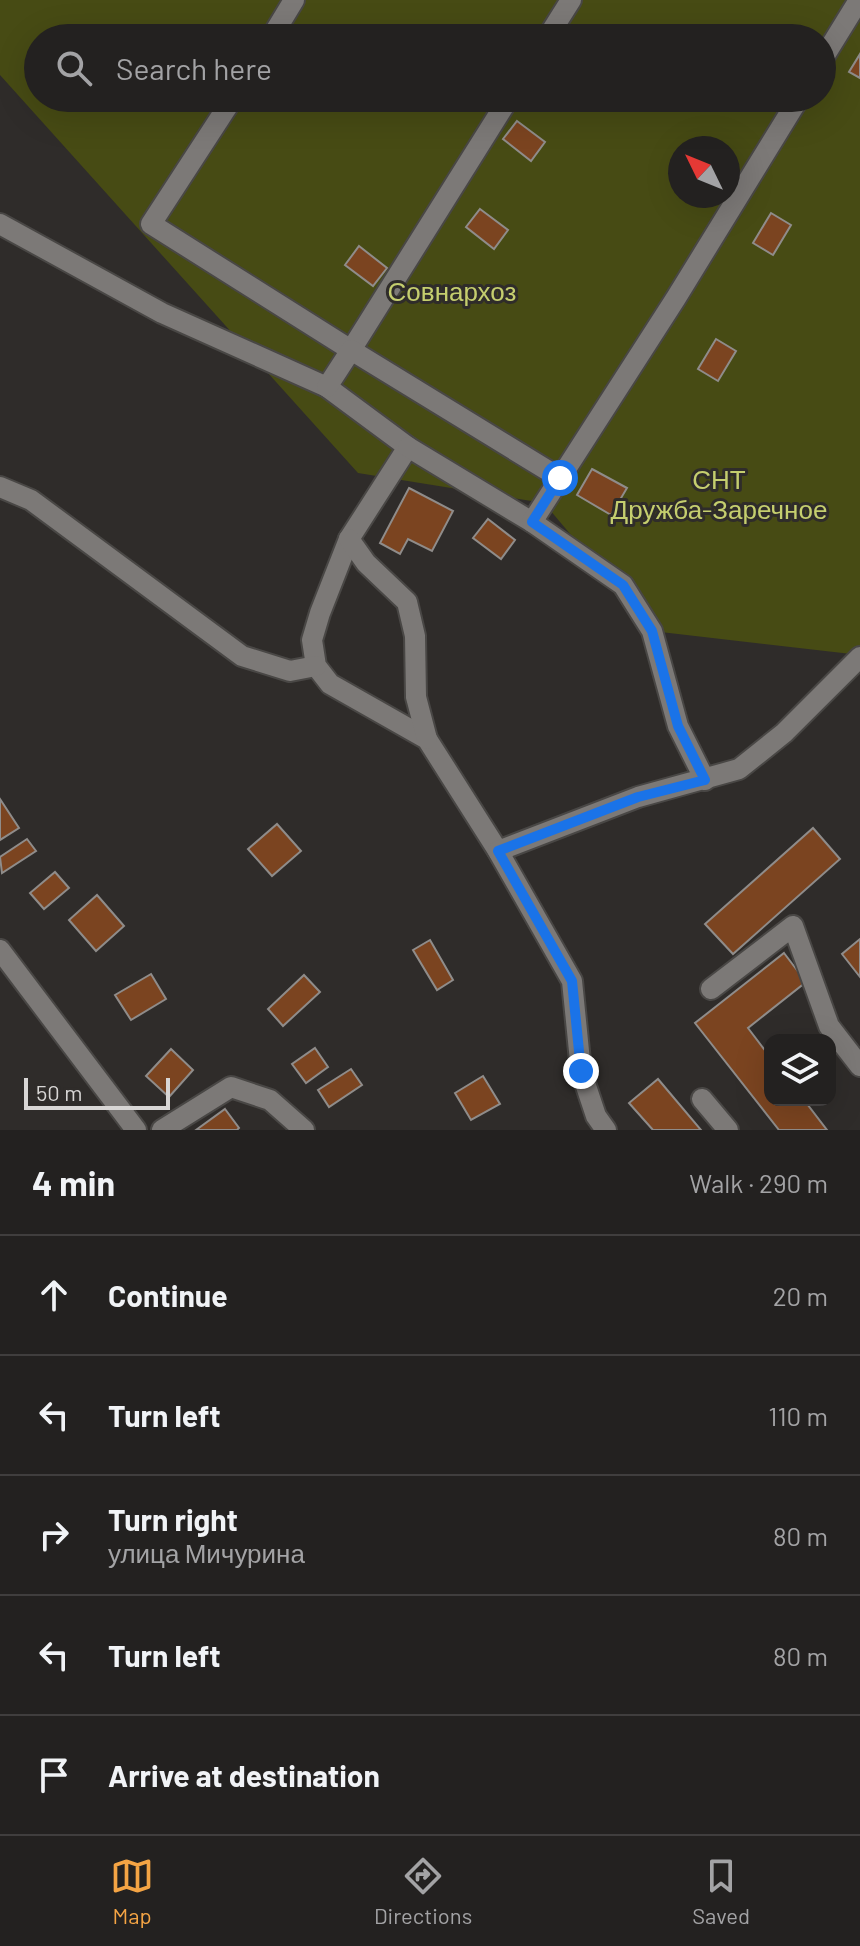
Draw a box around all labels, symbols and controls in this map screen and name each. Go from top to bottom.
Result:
search box [24,24,836,112]
icon: search [52,46,96,90]
text: Search here [116,50,272,86]
north arrow [668,136,740,208]
park label: Совнархоз [388,275,516,306]
route start [542,460,578,496]
park label: СНТ Дружба-Заречное [611,463,827,524]
map controls [764,1034,836,1106]
button: layers [764,1034,836,1106]
route end [563,1053,599,1089]
scale bar [24,1074,170,1110]
text: 50 m [36,1079,82,1105]
text: 4 min [32,1162,115,1203]
text: Walk · 290 m [689,1167,828,1198]
icon: ahead [32,1273,76,1317]
text: Continue [108,1277,228,1313]
text: 20 m [773,1280,828,1311]
icon: left [32,1393,76,1437]
text: Turn left [108,1397,221,1433]
text: 110 m [768,1400,828,1431]
text: Turn right [108,1501,238,1537]
icon: right [32,1513,76,1557]
text: 80 m [773,1520,828,1551]
text: улица Мичурина [108,1537,305,1568]
icon: left [32,1633,76,1677]
text: Turn left [108,1637,221,1673]
text: 80 m [773,1640,828,1671]
icon: arrive [32,1753,76,1797]
text: Arrive at destination [108,1757,380,1793]
tab: Map [110,1854,154,1928]
tab: Directions [374,1854,472,1928]
tab: Saved [692,1854,750,1928]

